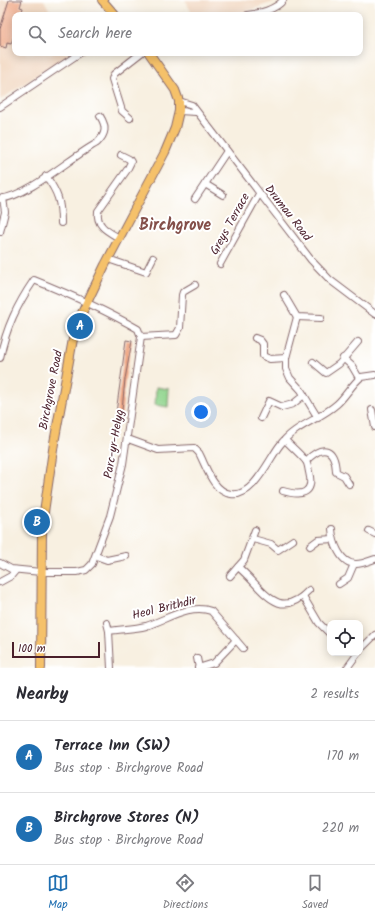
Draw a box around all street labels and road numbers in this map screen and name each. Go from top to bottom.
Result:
street label: Drumau Road [260,181,317,246]
street label: Greys Terrace [205,189,255,259]
street label: Birchgrove Road [34,348,68,431]
street label: Parc-yr-Helyg [99,408,129,480]
street label: Heol Brithdir [130,591,199,625]

